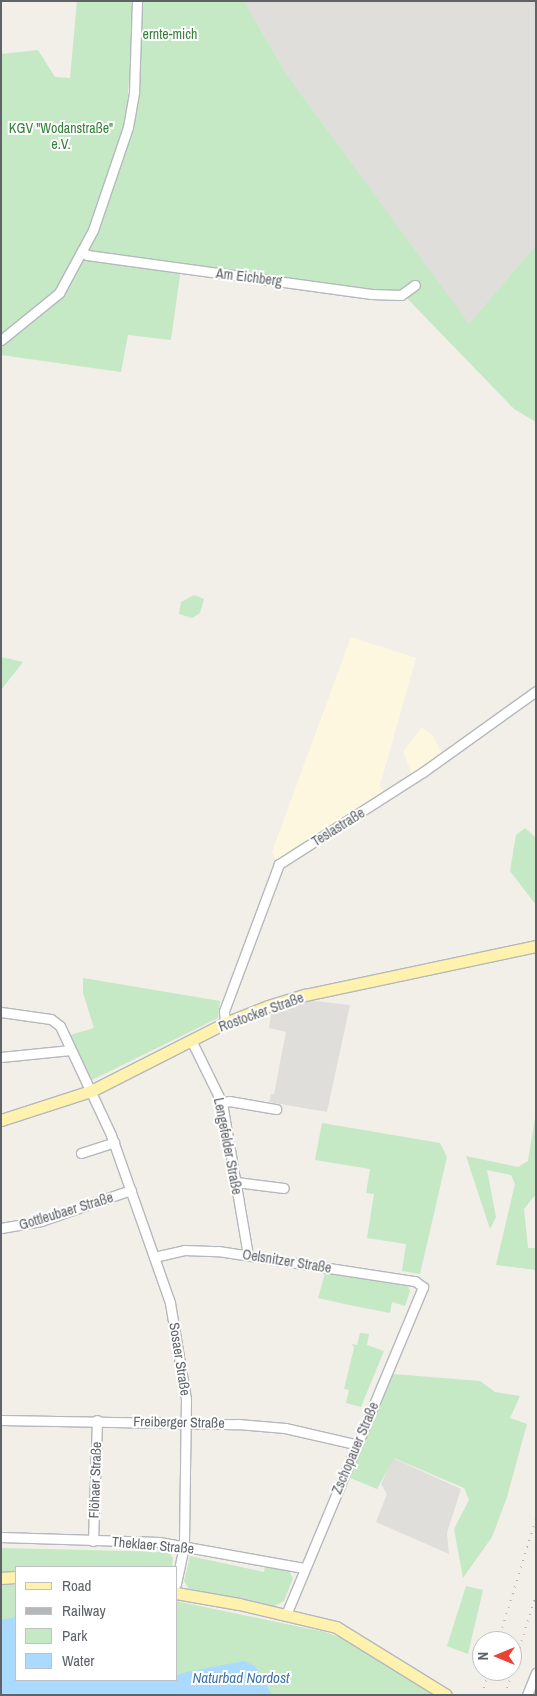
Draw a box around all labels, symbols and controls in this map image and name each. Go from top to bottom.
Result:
park label: ernte-mich [143,26,197,42]
park label: KGV "Wodanstraße" e.V. [9,120,113,152]
street label: Am Eichberg [215,265,283,289]
street label: Teslastraße [308,804,368,850]
street label: Rostocker Straße [216,989,306,1035]
street label: Lengefelder Straße [210,1096,246,1196]
street label: Gottleubaer Straße [17,1189,115,1233]
street label: Oelsnitzer Straße [241,1246,333,1276]
street label: Sosaer Straße [166,1321,194,1397]
street label: Zschopauer Straße [328,1399,382,1497]
street label: Freiberger Straße [133,1413,225,1431]
street label: Flöhaer Straße [85,1441,105,1519]
street label: Theklaer Straße [111,1533,195,1557]
legend [15,1566,178,1681]
text: Road [62,1575,91,1596]
text: Railway [62,1600,106,1621]
text: Park [62,1625,87,1646]
north arrow [472,1631,522,1681]
text: Water [62,1650,94,1671]
text: N [474,1652,492,1660]
water label: Naturbad Nordost [192,1669,290,1687]

